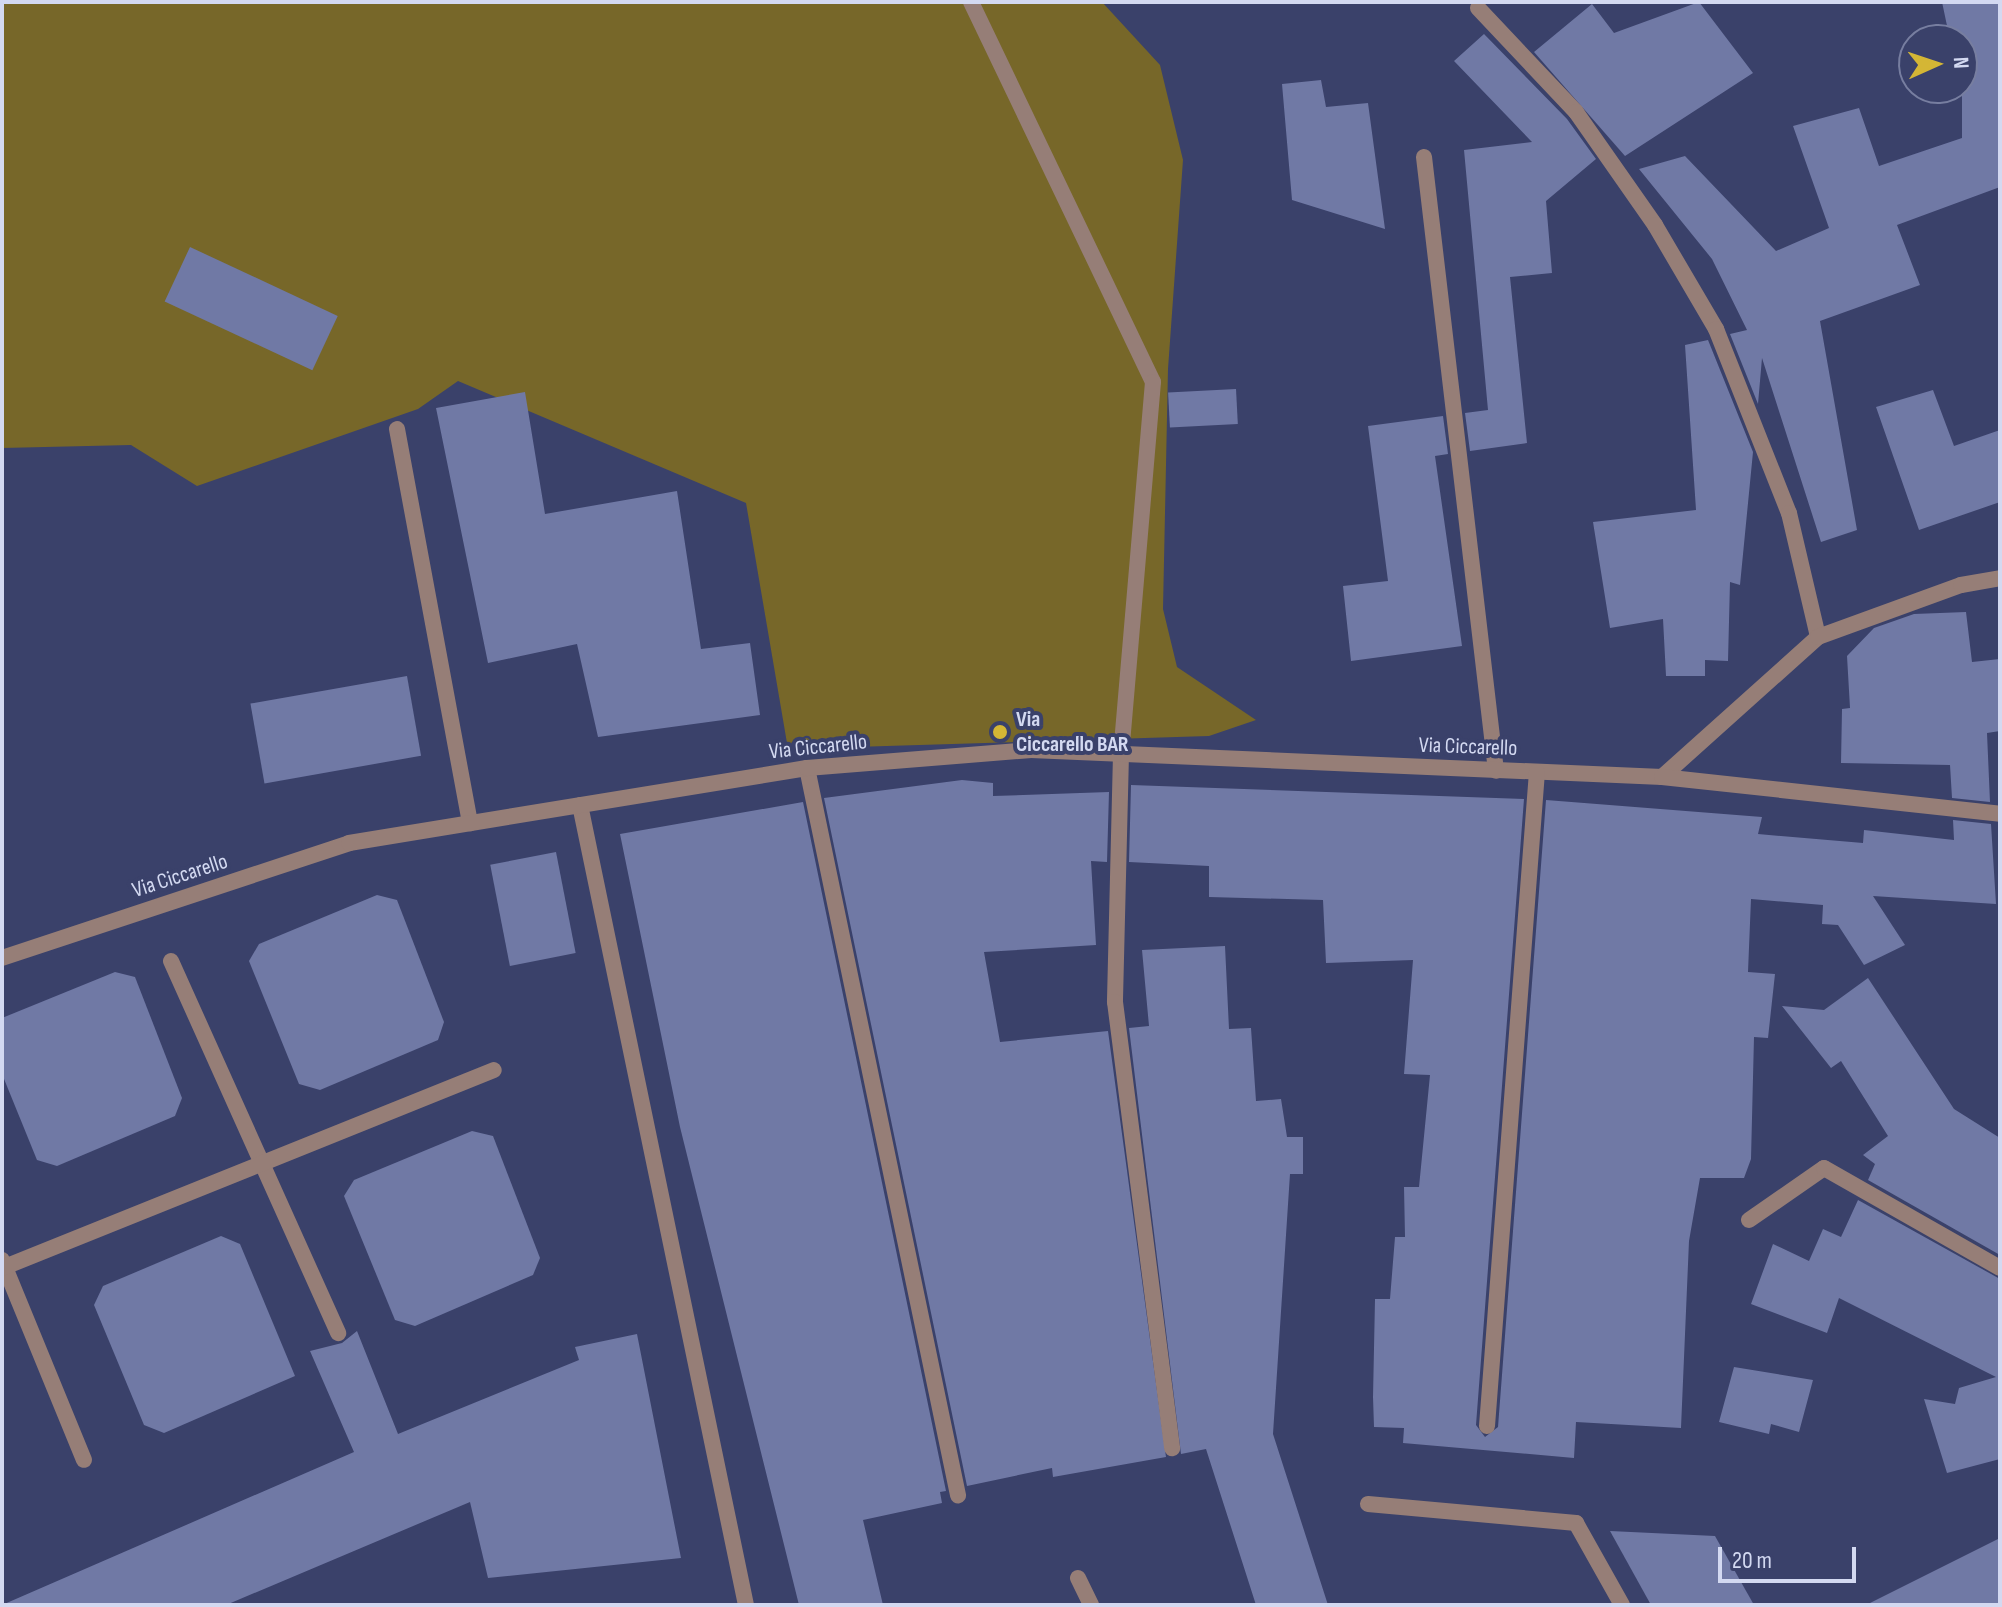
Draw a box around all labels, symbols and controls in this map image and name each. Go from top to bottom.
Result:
north arrow [1898,24,1978,104]
text: N [1947,56,1974,69]
place label: Via Ciccarello BAR [1016,706,1129,758]
marker: Via Ciccarello BAR [991,723,1009,741]
street label: Via Ciccarello [768,729,868,765]
street label: Via Ciccarello [1418,732,1518,762]
street label: Via Ciccarello [129,848,231,904]
scale bar [1722,1531,1860,1581]
text: 20 m [1732,1546,1772,1575]

